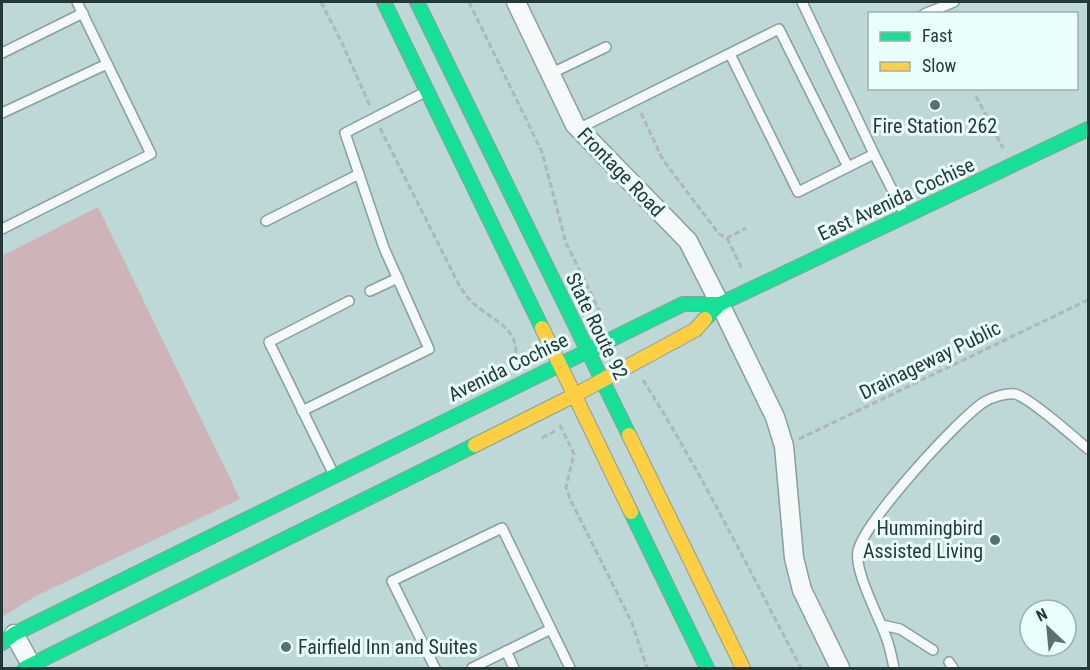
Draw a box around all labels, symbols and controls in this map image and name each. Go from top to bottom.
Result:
legend [868,12,1078,90]
text: Fast [922,25,953,46]
text: Slow [922,55,957,76]
marker: Fire Station 262 [928,98,942,112]
place label: Fire Station 262 [873,114,997,138]
street label: Frontage Road [573,122,669,222]
street label: East Avenida Cochise [814,152,978,246]
street label: State Route 92 [561,269,633,383]
street label: Drainageway Public [855,315,1005,405]
street label: Avenida Cochise [444,328,572,406]
place label: Hummingbird Assisted Living [863,516,983,563]
marker: Hummingbird Assisted Living [988,533,1002,547]
north arrow [1018,598,1078,658]
text: N [1033,604,1050,626]
place label: Fairfield Inn and Suites [298,635,478,659]
marker: Fairfield Inn and Suites [279,640,293,654]

